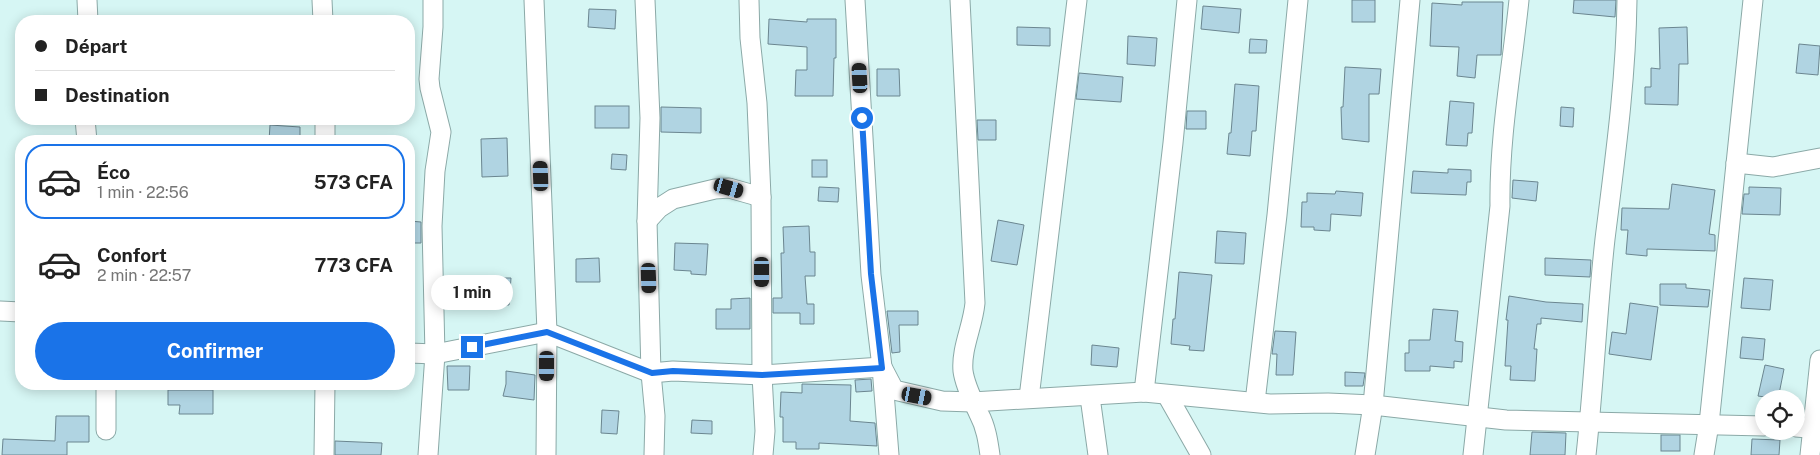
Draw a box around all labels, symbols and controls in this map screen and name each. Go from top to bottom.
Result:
text: Départ [65,35,128,57]
car [851,63,868,93]
text: Destination [65,84,169,106]
route start [851,107,873,129]
icon: car [37,159,82,204]
text: Éco [97,161,130,183]
car [532,161,549,191]
text: 573 CFA [314,171,393,193]
car [712,177,745,199]
text: 1 min · 22:56 [97,183,189,202]
icon: car [37,242,82,287]
text: Confort [97,244,167,266]
text: 773 CFA [315,254,393,276]
car [754,257,769,287]
car [640,263,657,293]
text: 2 min · 22:57 [97,266,191,285]
callout: 1 min [431,274,513,310]
text: 1 min [453,283,491,302]
button: Confirmer [35,322,395,380]
route end [461,336,483,358]
car [539,351,554,381]
car [900,386,933,406]
map controls [1755,390,1805,440]
button: locate [1755,390,1805,440]

